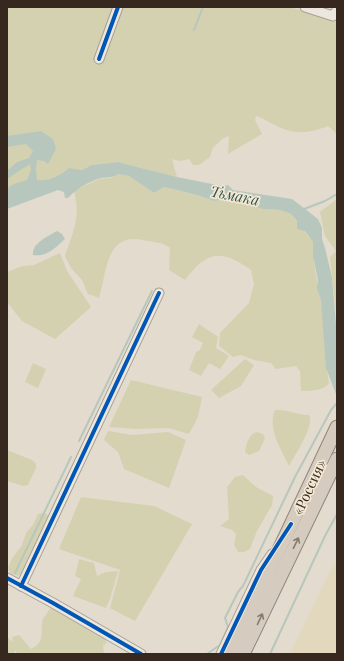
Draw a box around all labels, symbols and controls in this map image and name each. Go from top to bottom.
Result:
water label: Тьмака [209,180,261,210]
street label: «Россия» [288,456,330,518]
one-way arrow [293,538,300,550]
one-way arrow [257,613,264,625]

